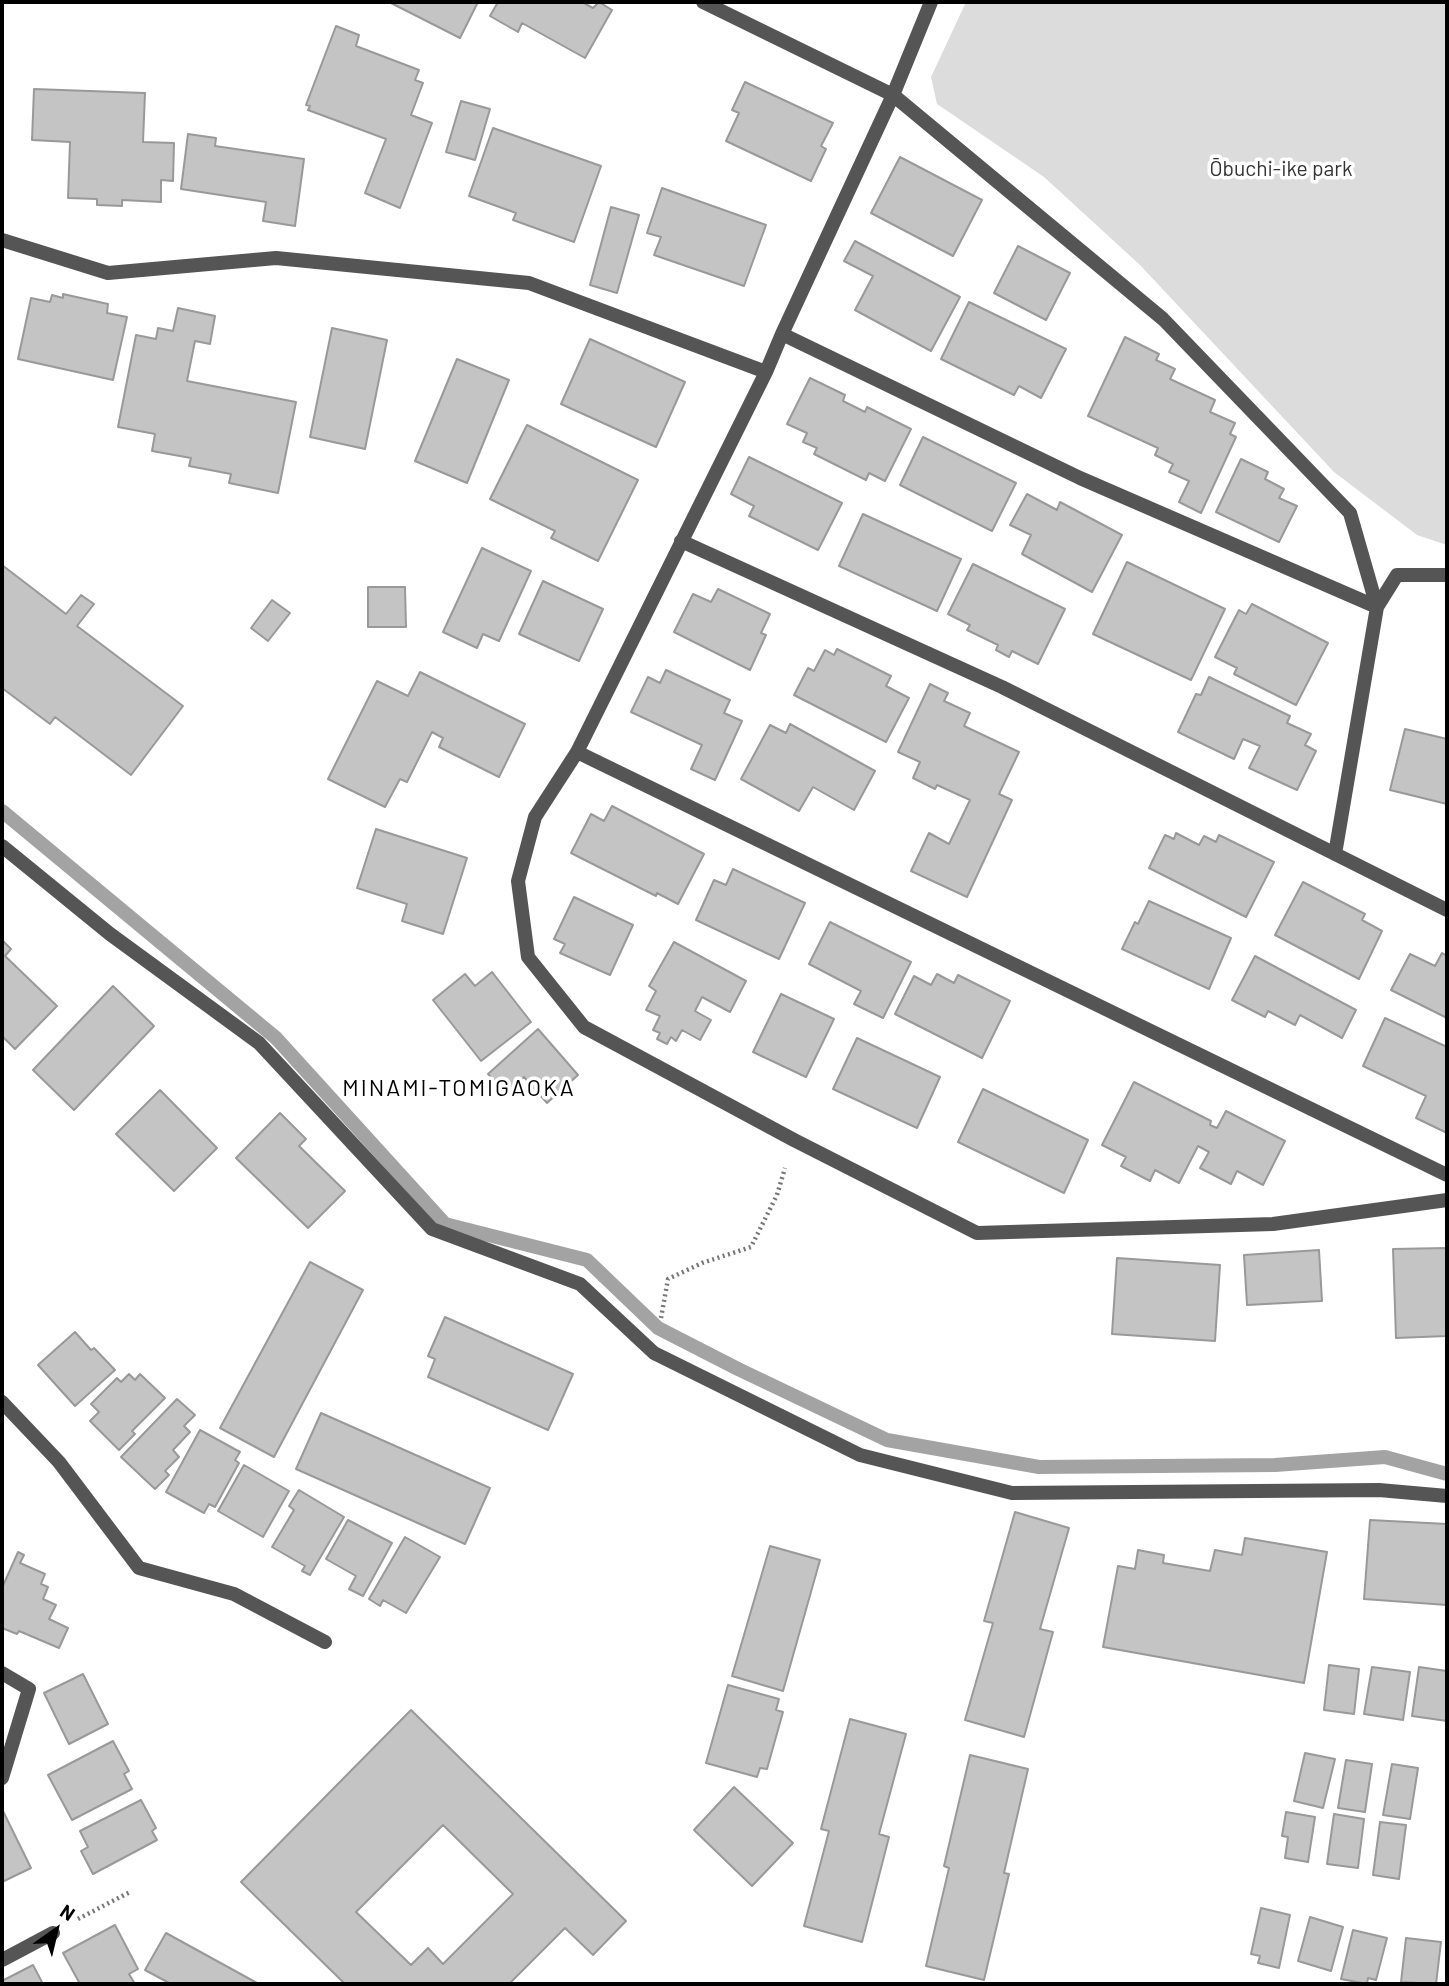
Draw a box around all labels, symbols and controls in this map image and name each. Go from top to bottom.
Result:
park label: Ōbuchi-ike park [1209,156,1353,182]
district label: MINAMI-TOMIGAOKA [344,1074,574,1102]
north arrow [21,1895,91,1965]
text: N [56,1899,80,1925]

